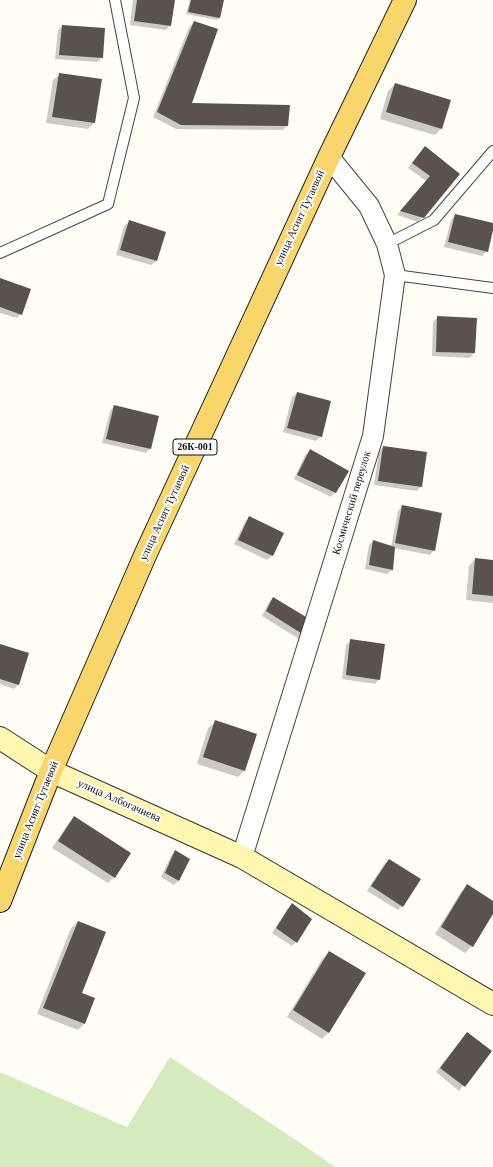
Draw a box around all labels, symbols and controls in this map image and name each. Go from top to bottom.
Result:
street label: улица Асият Тутаевой [272,168,328,268]
road number: 26К-001 [173,439,217,455]
street label: Космический переулок [330,449,374,557]
street label: улица Асият Тутаевой [137,463,193,563]
street label: улица Асият Тутаевой [10,759,62,861]
street label: улица Албогачиева [75,777,163,825]

